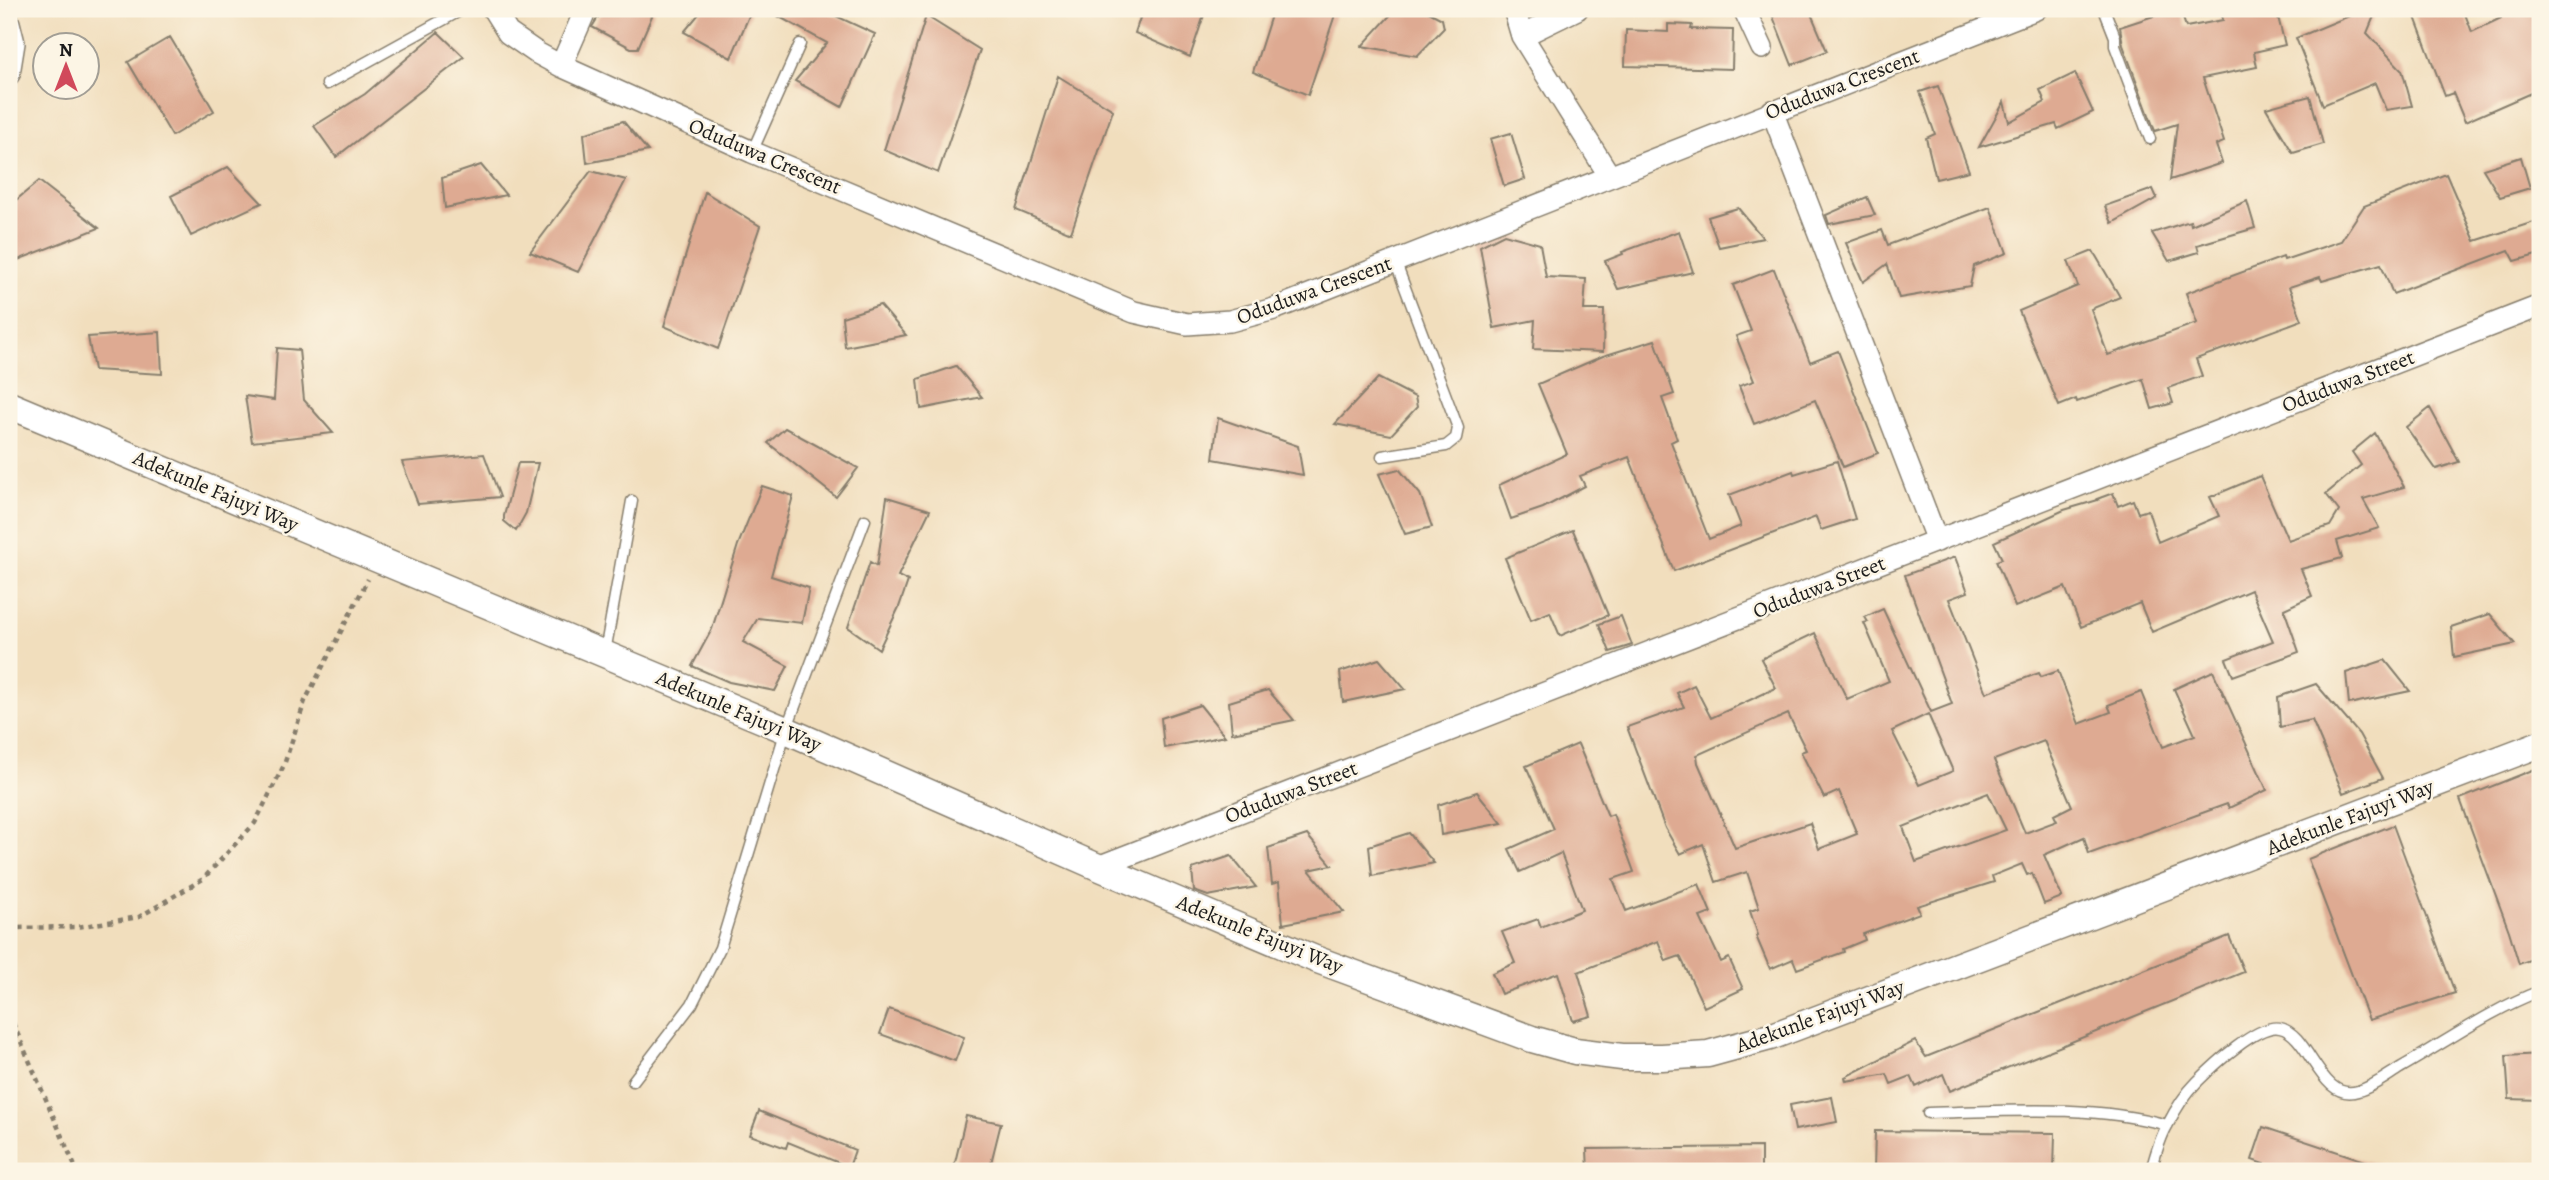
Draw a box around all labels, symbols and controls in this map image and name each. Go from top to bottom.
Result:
north arrow [32,32,102,102]
text: N [59,37,73,63]
street label: Oduduwa Crescent [1761,42,1923,126]
street label: Oduduwa Crescent [684,111,846,201]
street label: Oduduwa Crescent [1233,249,1395,331]
street label: Oduduwa Street [2278,343,2418,419]
street label: Adekunle Fajuyi Way [128,443,304,539]
street label: Oduduwa Street [1749,549,1889,625]
street label: Adekunle Fajuyi Way [651,663,827,759]
street label: Oduduwa Street [1221,754,1361,830]
street label: Adekunle Fajuyi Way [2261,772,2438,862]
street label: Adekunle Fajuyi Way [1172,887,1348,980]
street label: Adekunle Fajuyi Way [1731,972,1909,1060]

